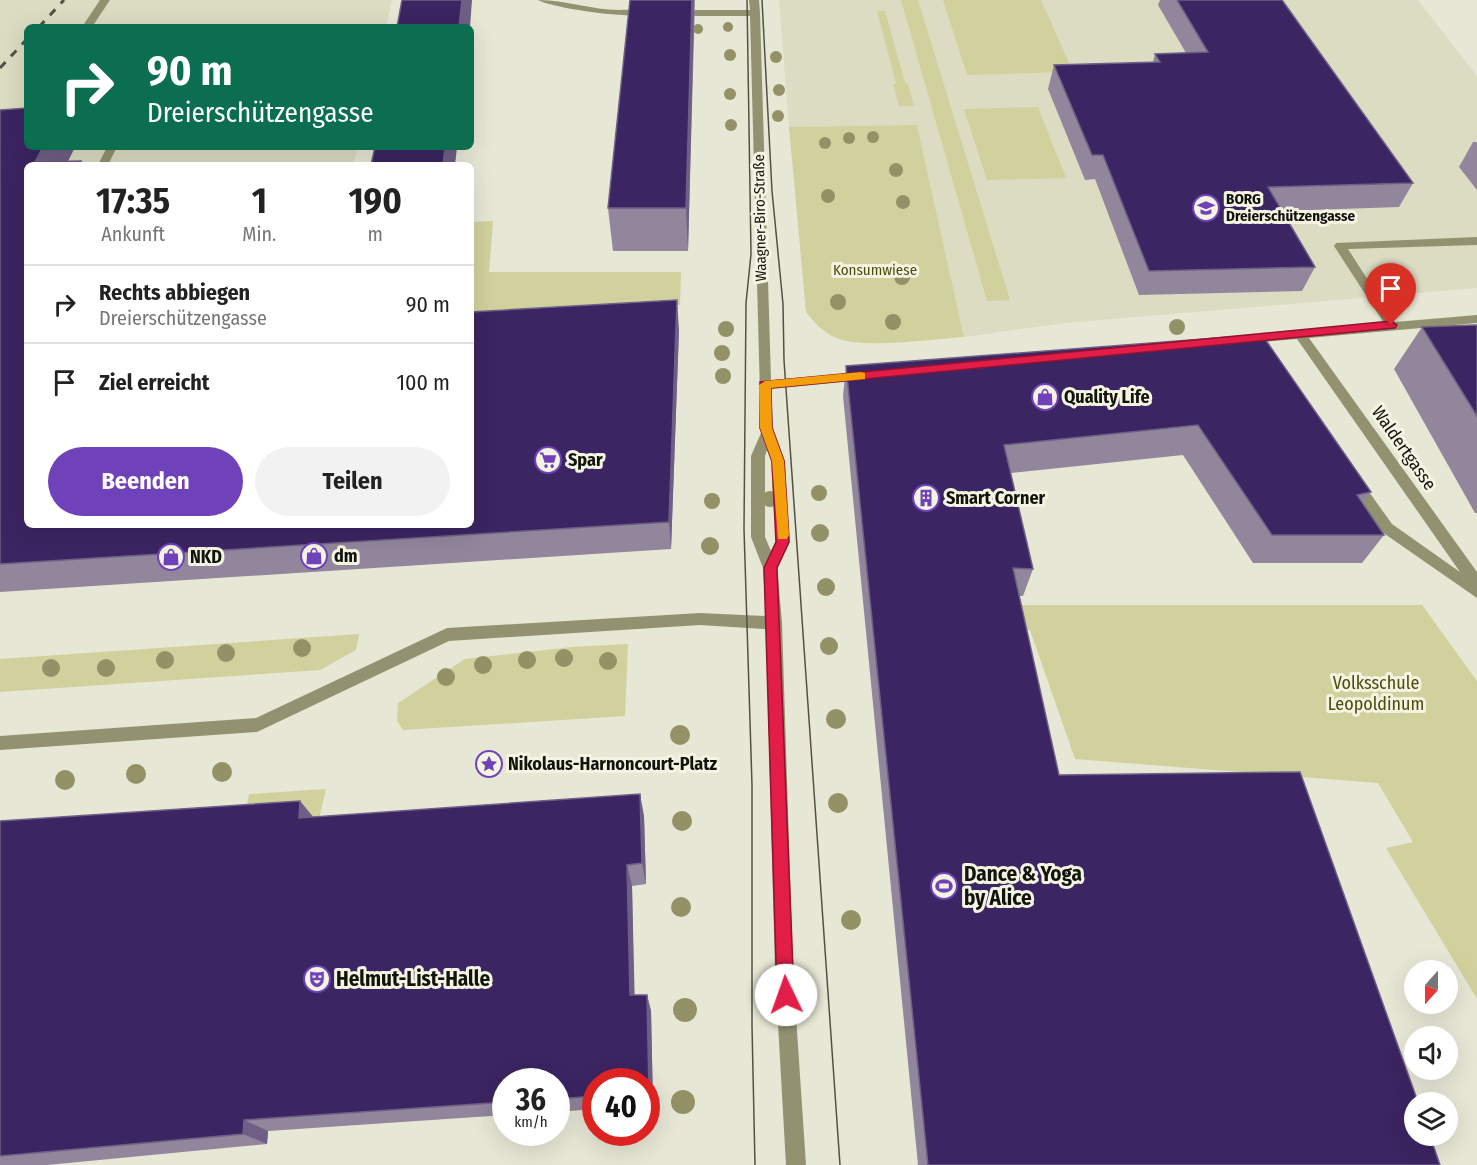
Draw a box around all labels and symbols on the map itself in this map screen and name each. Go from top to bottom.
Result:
street label: Waagner-Biro-Straße [750,154,770,282]
place label: BORG Dreierschützengasse [1226,190,1356,225]
school or university icon: BORG Dreierschützengasse [1191,193,1221,223]
park label: Konsumwiese [833,261,917,279]
pin [1365,263,1416,325]
shop icon: Quality Life [1030,382,1060,412]
place label: Quality Life [1064,386,1150,408]
street label: Waldertgasse [1367,402,1441,494]
supermarket icon: Spar [533,445,563,475]
place label: Spar [568,449,603,471]
building icon: Smart Corner [911,483,941,513]
place label: Smart Corner [946,487,1046,509]
shop icon: dm [299,541,329,571]
shop icon: NKD [156,542,186,572]
place label: dm [334,545,358,567]
place label: NKD [190,546,222,568]
park label: Volksschule Leopoldinum [1328,672,1424,715]
place icon: Nikolaus-Harnoncourt-Platz [474,749,504,779]
place label: Nikolaus-Harnoncourt-Platz [508,753,718,775]
place label: Dance & Yoga by Alice [964,861,1082,911]
sports icon: Dance & Yoga by Alice [929,871,959,901]
north arrow [1404,960,1458,1014]
position arrow [754,963,818,1027]
theatre icon: Helmut-List-Halle [302,964,332,994]
place label: Helmut-List-Halle [336,966,490,992]
speed limit sign: 40 [582,1068,660,1146]

